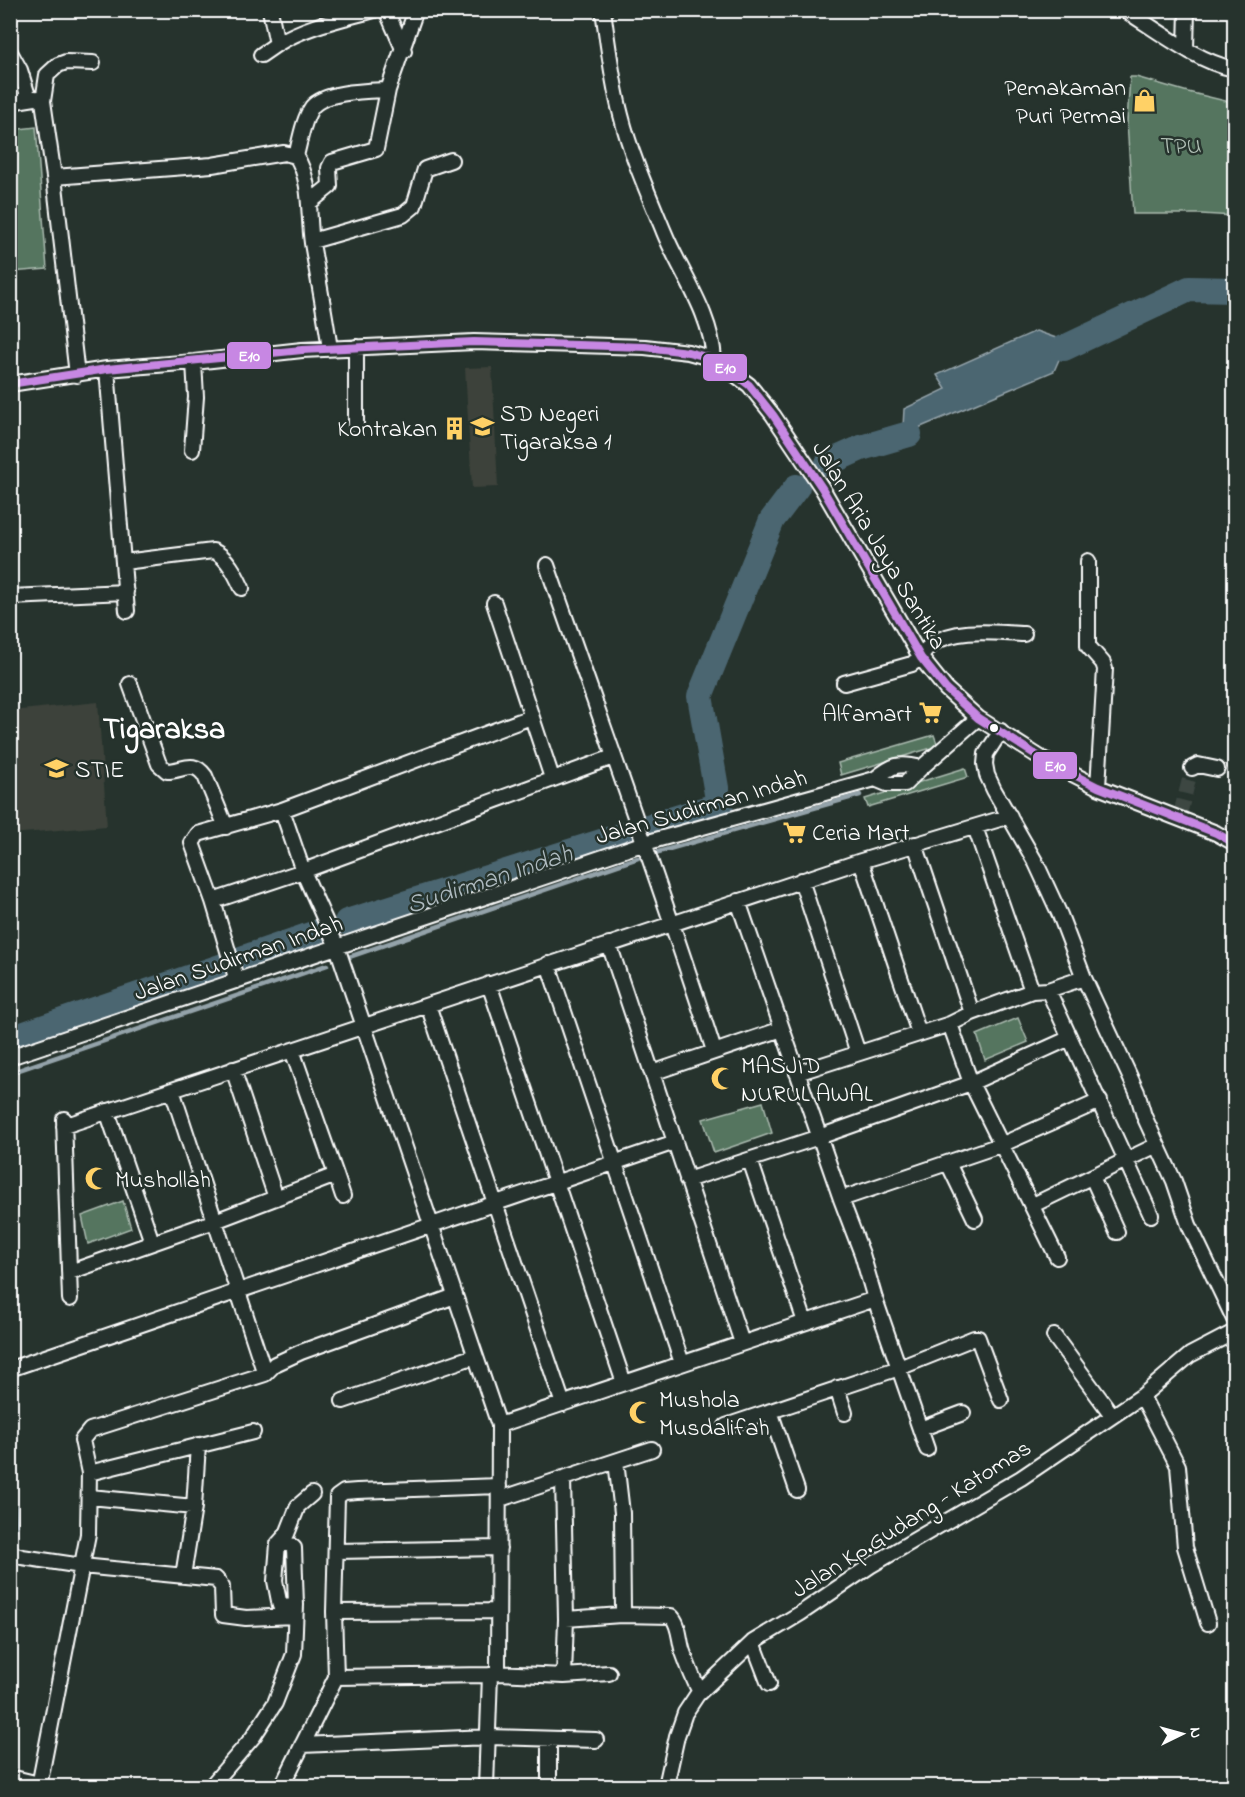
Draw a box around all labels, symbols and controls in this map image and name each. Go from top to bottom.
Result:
place label: Pemakaman Puri Permai [1004,72,1126,135]
shop icon: Pemakaman Puri Permai [1131,88,1157,114]
park label: TPU [1160,130,1202,165]
line badge: E10 [226,341,272,370]
text: E10 [238,345,260,369]
line badge: E10 [702,353,748,382]
text: E10 [714,357,736,381]
place label: SD Negeri Tigaraksa 1 [500,398,612,461]
place label: Kontrakan [337,413,437,448]
school or university icon: SD Negeri Tigaraksa 1 [469,414,495,440]
building icon: Kontrakan [442,415,468,441]
street label: Jalan Aria Jaya Santika [801,435,954,658]
place label: Alfamart [822,698,912,733]
supermarket icon: Alfamart [917,700,943,726]
district label: Tigaraksa [103,709,225,754]
unlabelled marker [988,722,1000,734]
line badge: E10 [1032,751,1078,780]
place label: STIE [75,754,124,789]
text: E10 [1044,755,1066,779]
school or university icon: STIE [44,756,70,782]
street label: Jalan Sudirman Indah [592,761,812,855]
place label: Ceria Mart [812,817,910,852]
supermarket icon: Ceria Mart [781,819,807,845]
water label: Sudirman Indah [402,836,578,926]
street label: Jalan Sudirman Indah [130,907,348,1011]
place label: MASJID NURUL AWAL [741,1050,873,1113]
mosque icon: MASJID NURUL AWAL [710,1066,736,1092]
place label: Mushollah [115,1164,211,1199]
mosque icon: Mushollah [84,1166,110,1192]
place label: Mushola Musdalifah [659,1384,770,1447]
mosque icon: Mushola Musdalifah [628,1400,654,1426]
street label: Jalan Kp.Gudang - Katomas [786,1432,1039,1608]
north arrow [1152,1704,1212,1764]
text: N [1183,1726,1207,1739]

